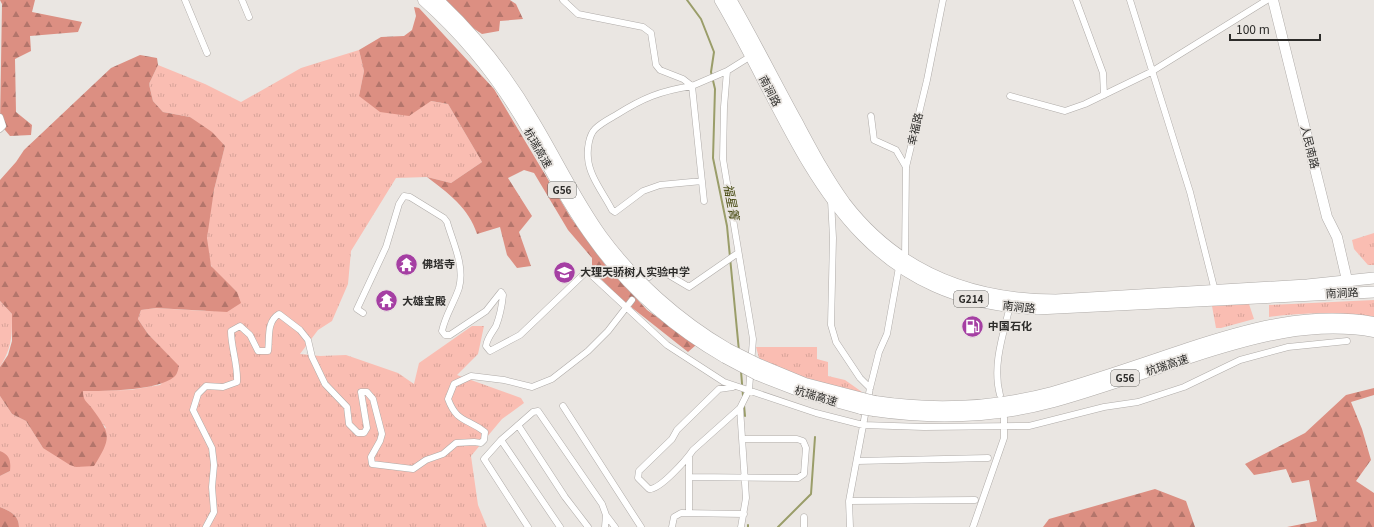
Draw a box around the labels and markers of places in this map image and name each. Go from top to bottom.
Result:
temple icon: 佛塔寺 [393,251,419,277]
place label: 佛塔寺 [422,255,455,271]
school or university icon: 大理天骄树人实验中学 [551,259,577,285]
place label: 大理天骄树人实验中学 [580,263,690,279]
temple icon: 大雄宝殿 [374,288,400,314]
place label: 大雄宝殿 [402,292,446,308]
fuel station icon: 中国石化 [959,313,985,339]
place label: 中国石化 [988,317,1032,333]

